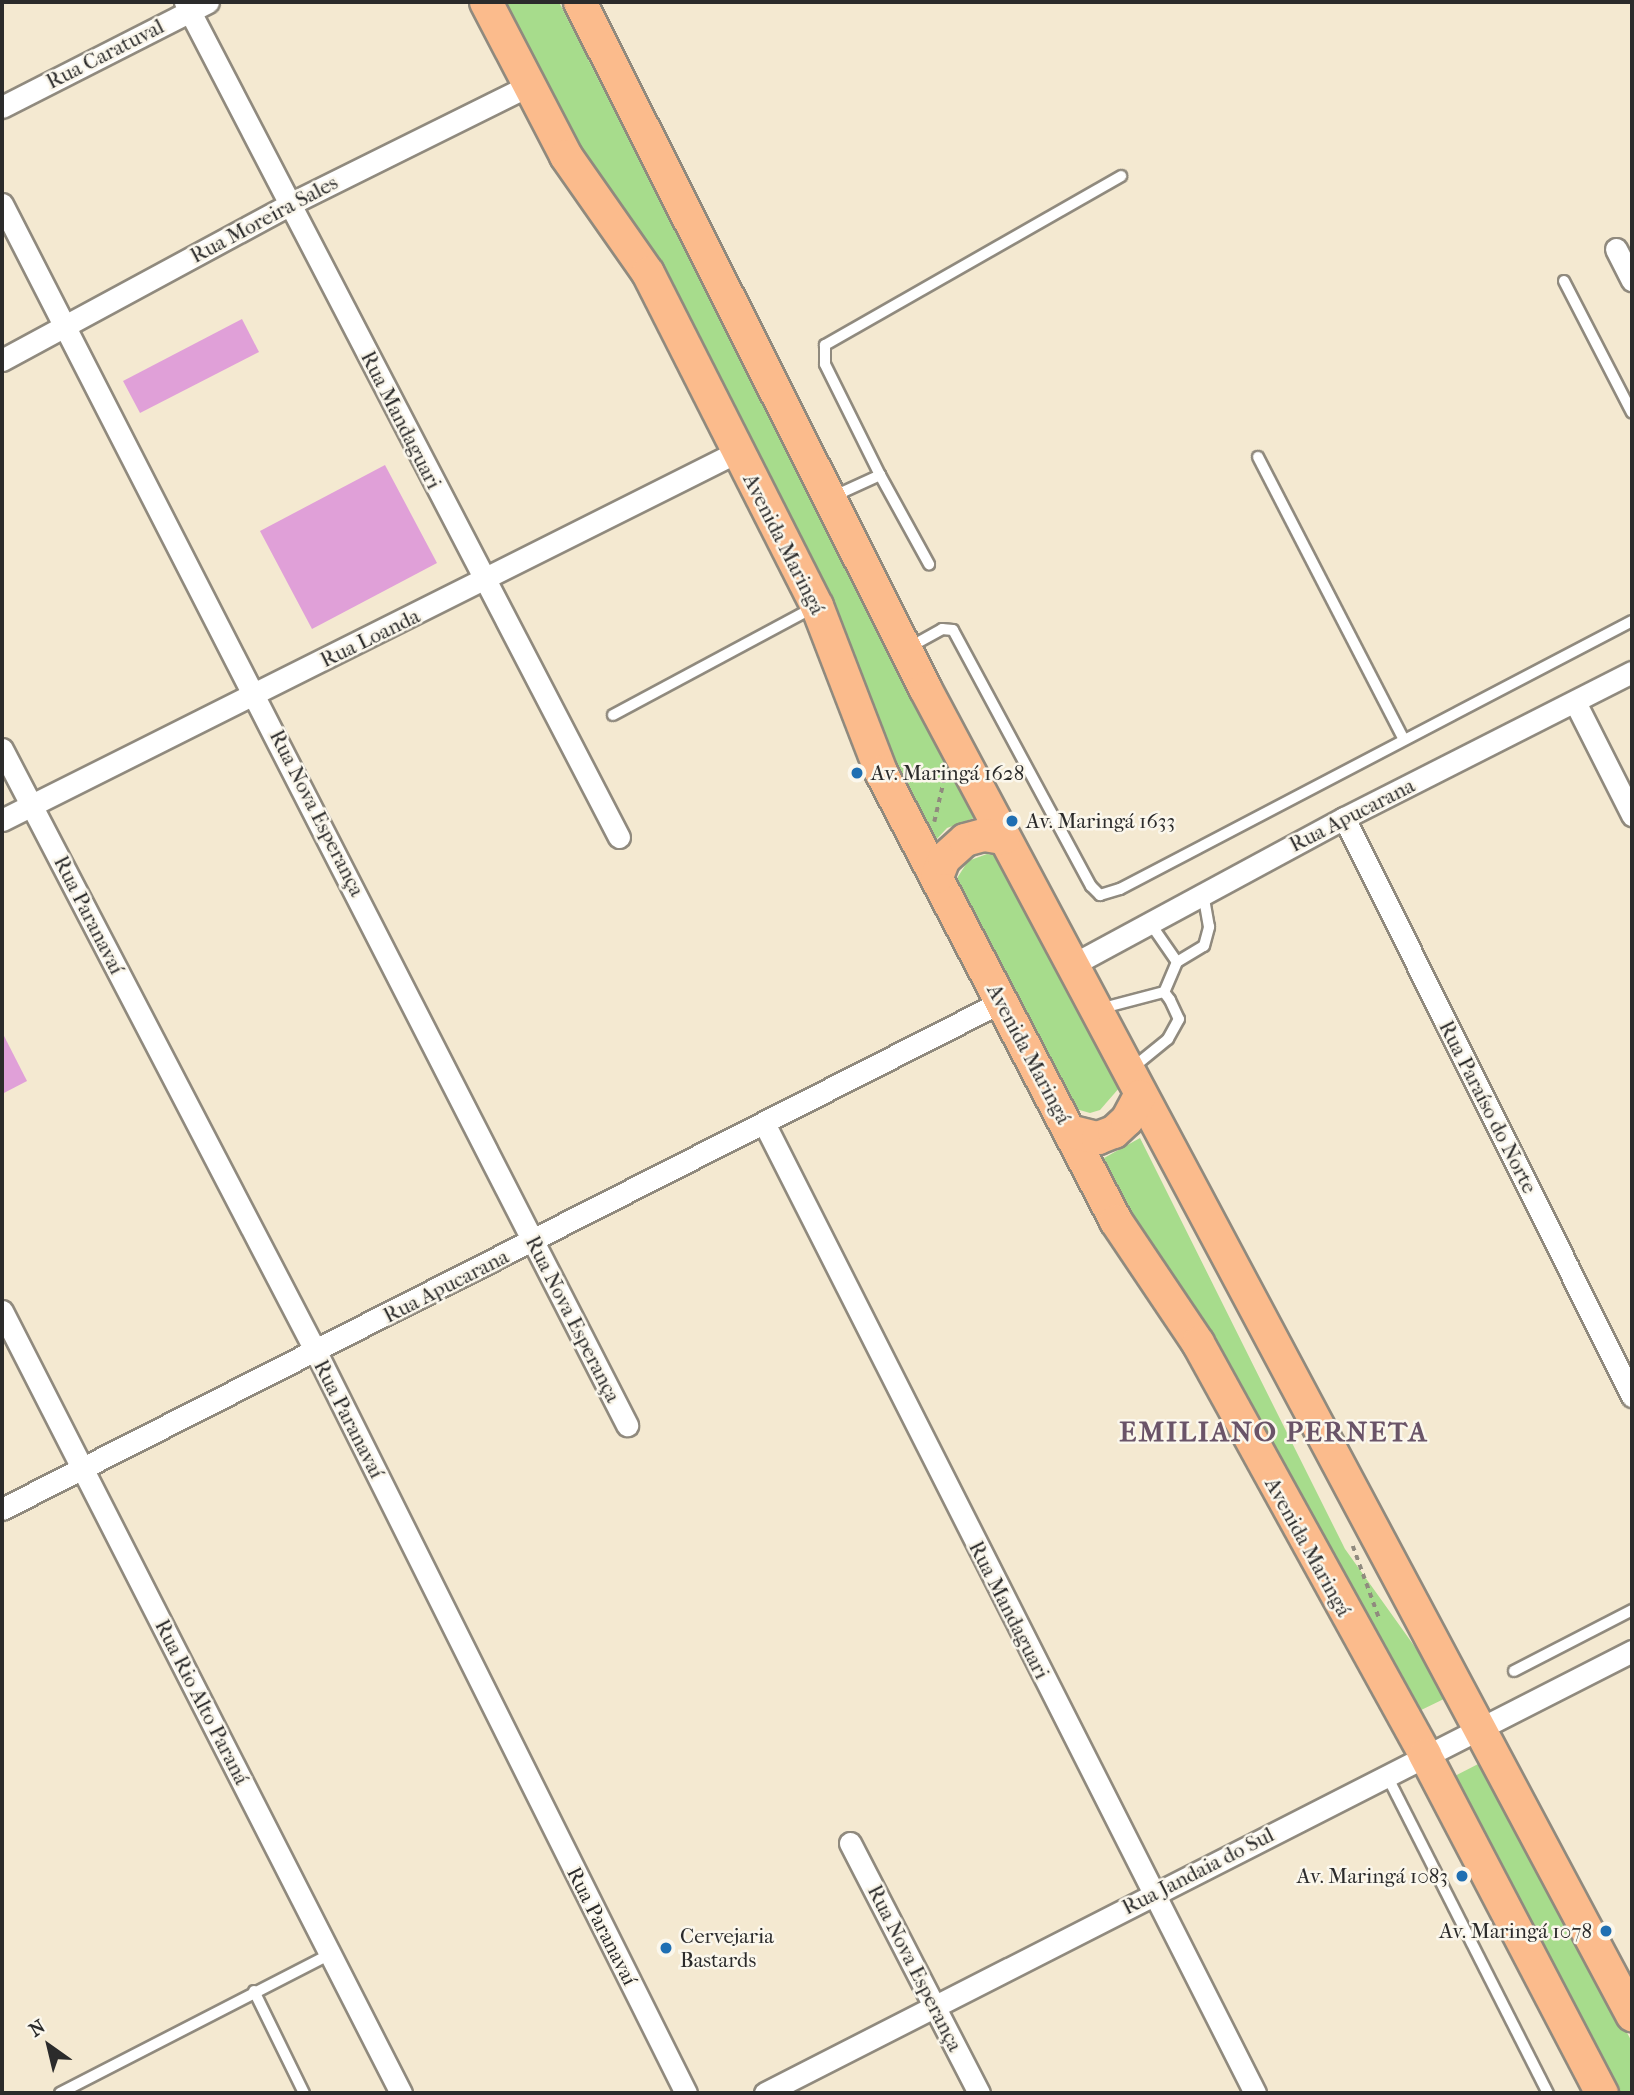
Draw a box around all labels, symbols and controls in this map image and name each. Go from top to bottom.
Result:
street label: Rua Caratuval [42,14,168,94]
street label: Rua Moreira Sales [186,170,342,268]
street label: Rua Mandaguari [355,347,447,493]
street label: Avenida Maringá [738,469,830,619]
street label: Rua Loanda [316,603,424,673]
street label: Rua Nova Esperança [264,726,370,900]
place label: Av. Maringá 1628 [871,760,1024,786]
marker: Av. Maringá 1628 [849,765,865,781]
street label: Rua Apucarana [1285,773,1419,857]
place label: Av. Maringá 1633 [1026,808,1175,834]
marker: Av. Maringá 1633 [1004,813,1020,829]
street label: Rua Paranavaí [48,852,130,978]
street label: Avenida Maringá [982,980,1076,1128]
street label: Rua Paraíso do Norte [1434,1016,1542,1198]
street label: Rua Nova Esperança [520,1232,626,1406]
street label: Rua Apucarana [379,1244,513,1328]
street label: Rua Paranavaí [308,1356,390,1482]
district label: EMILIANO PERNETA [1121,1415,1427,1449]
street label: Avenida Maringá [1259,1473,1357,1621]
street label: Rua Mandaguari [963,1537,1055,1683]
street label: Rua Rio Alto Paraná [149,1615,255,1789]
street label: Rua Jandaia do Sul [1118,1822,1278,1920]
street label: Rua Paranavaí [561,1863,643,1989]
place label: Av. Maringá 1083 [1297,1863,1448,1889]
marker: Av. Maringá 1083 [1454,1868,1470,1884]
street label: Rua Nova Esperança [862,1881,968,2055]
place label: Av. Maringá 1078 [1439,1918,1592,1944]
place label: Cervejaria Bastards [680,1923,774,1973]
marker: Av. Maringá 1078 [1598,1923,1614,1939]
marker: Cervejaria Bastards [658,1940,674,1956]
north arrow [14,2011,84,2081]
text: N [25,2015,49,2042]

